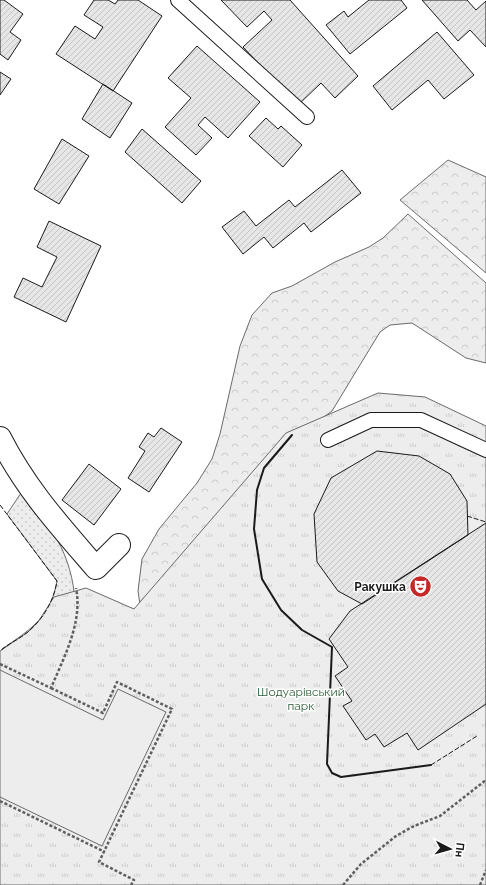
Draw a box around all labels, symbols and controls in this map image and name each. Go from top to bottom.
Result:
theatre icon: Ракушка [408,574,434,600]
place label: Ракушка [354,580,406,594]
park label: Шодуарівський парк [257,685,345,713]
north arrow [430,829,470,869]
text: Пн [452,842,467,858]

